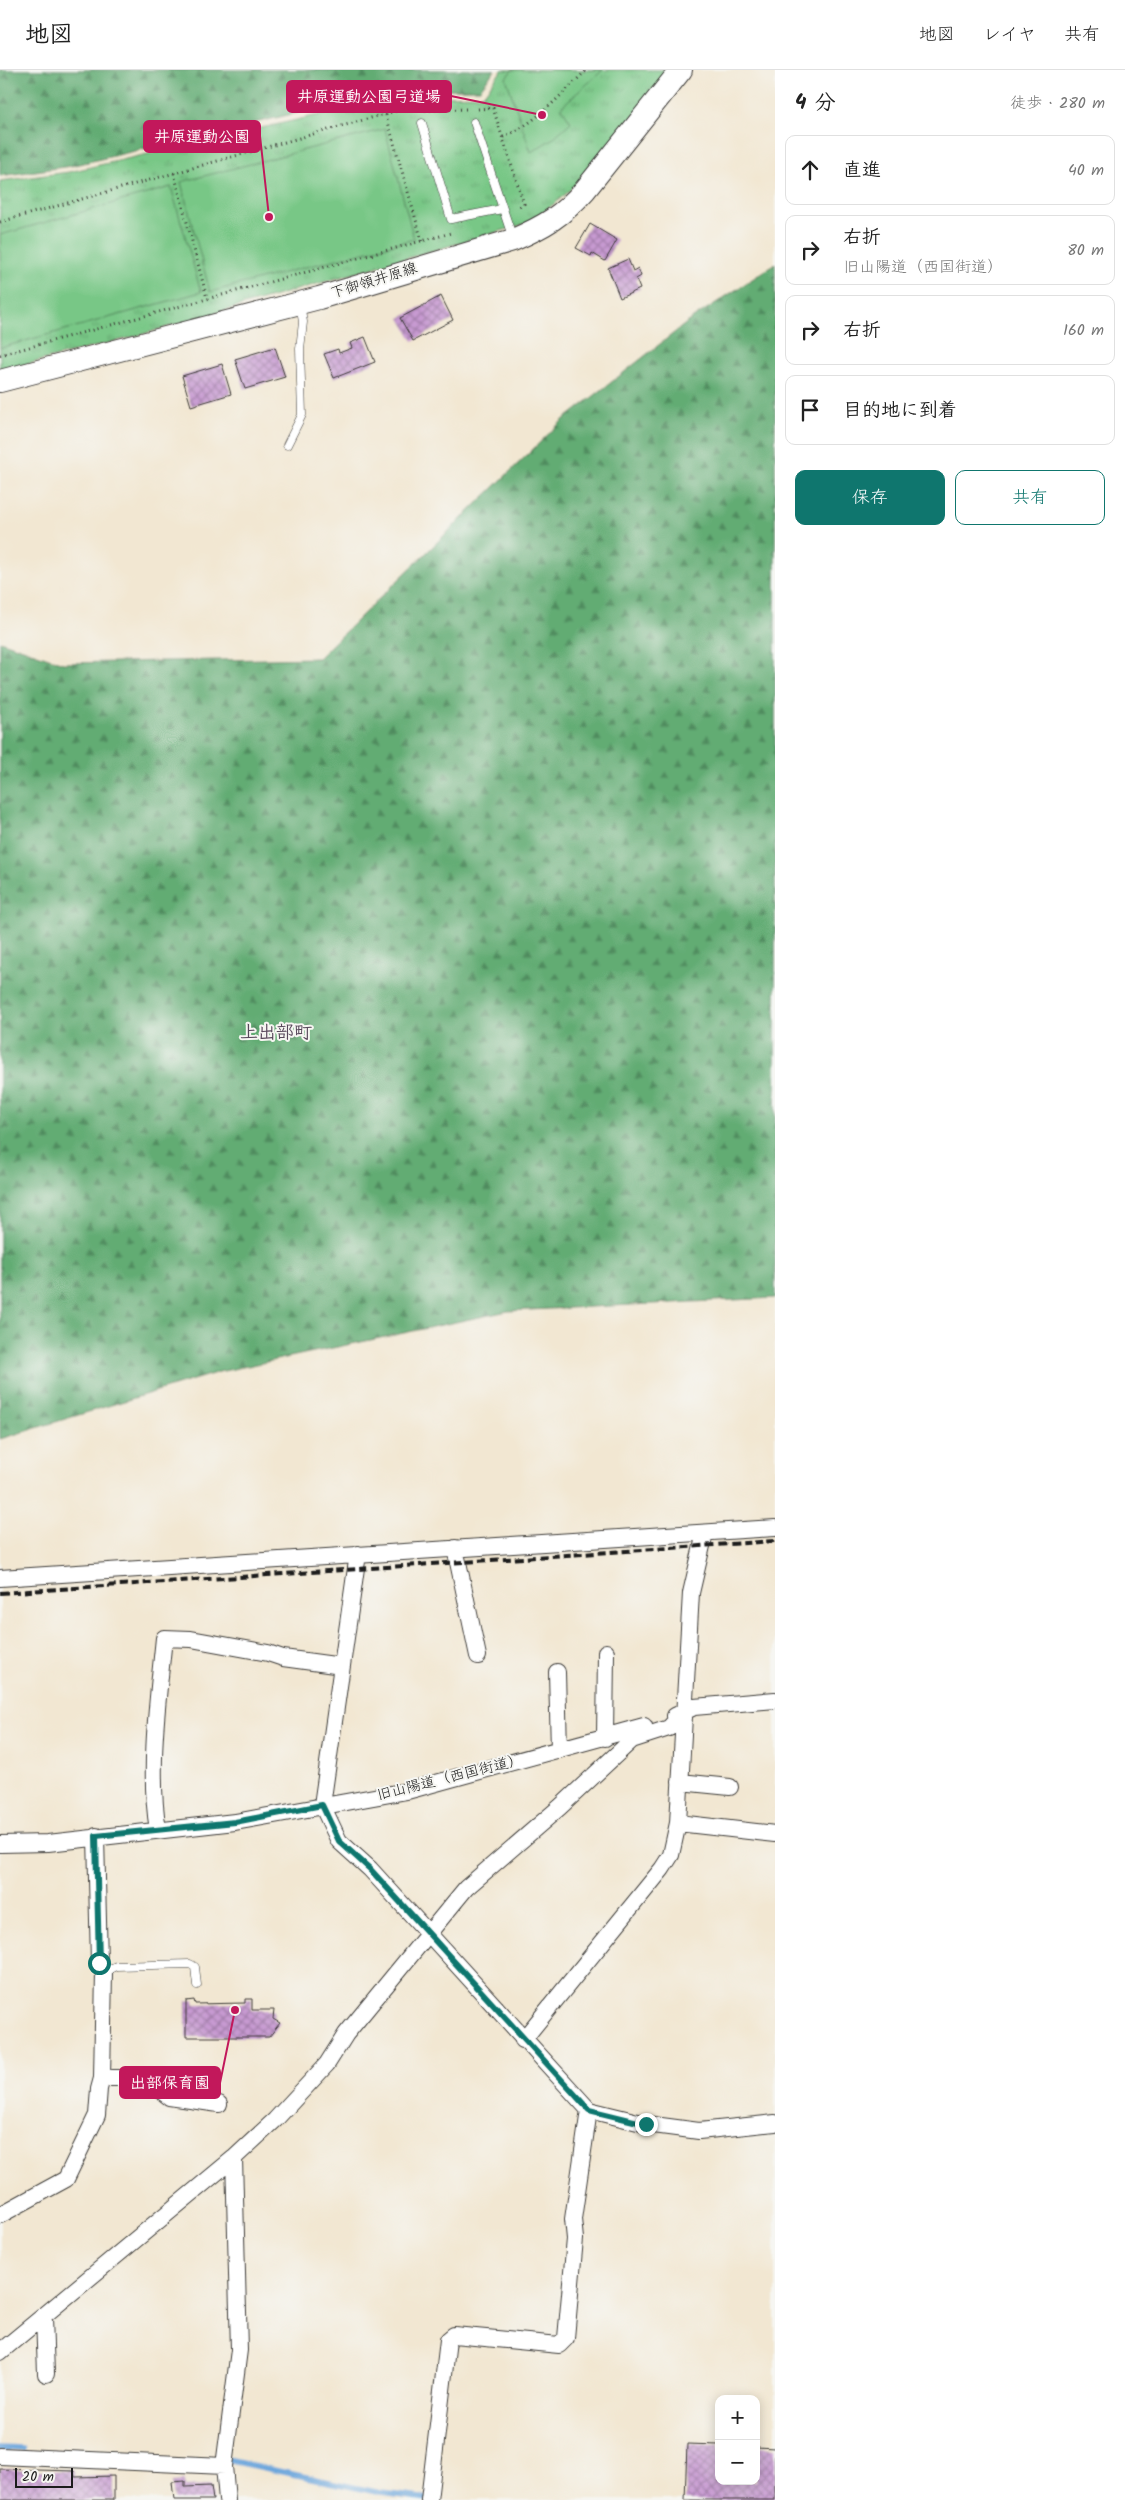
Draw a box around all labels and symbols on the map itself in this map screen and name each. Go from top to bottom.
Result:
callout: 井原運動公園弓道場 [287,81,451,112]
text: 井原運動公園弓道場 [297,85,441,110]
callout: 井原運動公園 [144,121,260,152]
text: 井原運動公園 [154,125,250,150]
street label: 下御領井原線 [327,256,421,306]
district label: 上出部町 [240,1019,312,1048]
street label: 旧山陽道（西国街道） [374,1748,526,1808]
route start [88,1952,111,1975]
callout: 出部保育園 [120,2067,220,2098]
text: 出部保育園 [130,2071,210,2096]
route end [635,2113,658,2136]
scale bar [15,2465,72,2488]

